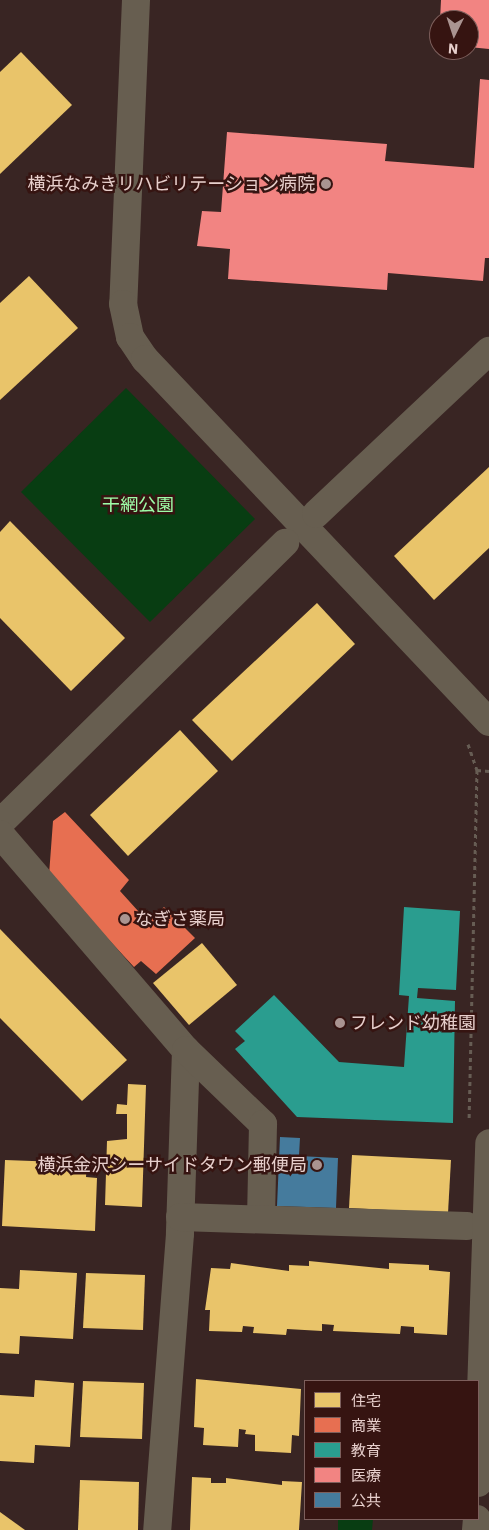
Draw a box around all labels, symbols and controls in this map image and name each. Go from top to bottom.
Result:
north arrow [429,10,479,60]
text: N [447,40,459,58]
place label: 横浜なみきリハビリテーション病院 [27,173,315,195]
marker: 横浜なみきリハビリテーション病院 [319,177,333,191]
park label: 干網公園 [102,494,174,516]
place label: なぎさ薬局 [135,908,225,930]
marker: なぎさ薬局 [119,913,131,925]
place label: フレンド幼稚園 [350,1012,476,1034]
marker: フレンド幼稚園 [334,1017,346,1029]
place label: 横浜金沢シーサイドタウン郵便局 [37,1154,307,1176]
marker: 横浜金沢シーサイドタウン郵便局 [311,1159,323,1171]
legend [304,1380,479,1520]
text: 住宅 [351,1391,381,1410]
text: 商業 [351,1416,381,1435]
text: 教育 [351,1441,381,1460]
text: 医療 [351,1466,381,1485]
text: 公共 [351,1491,381,1510]

